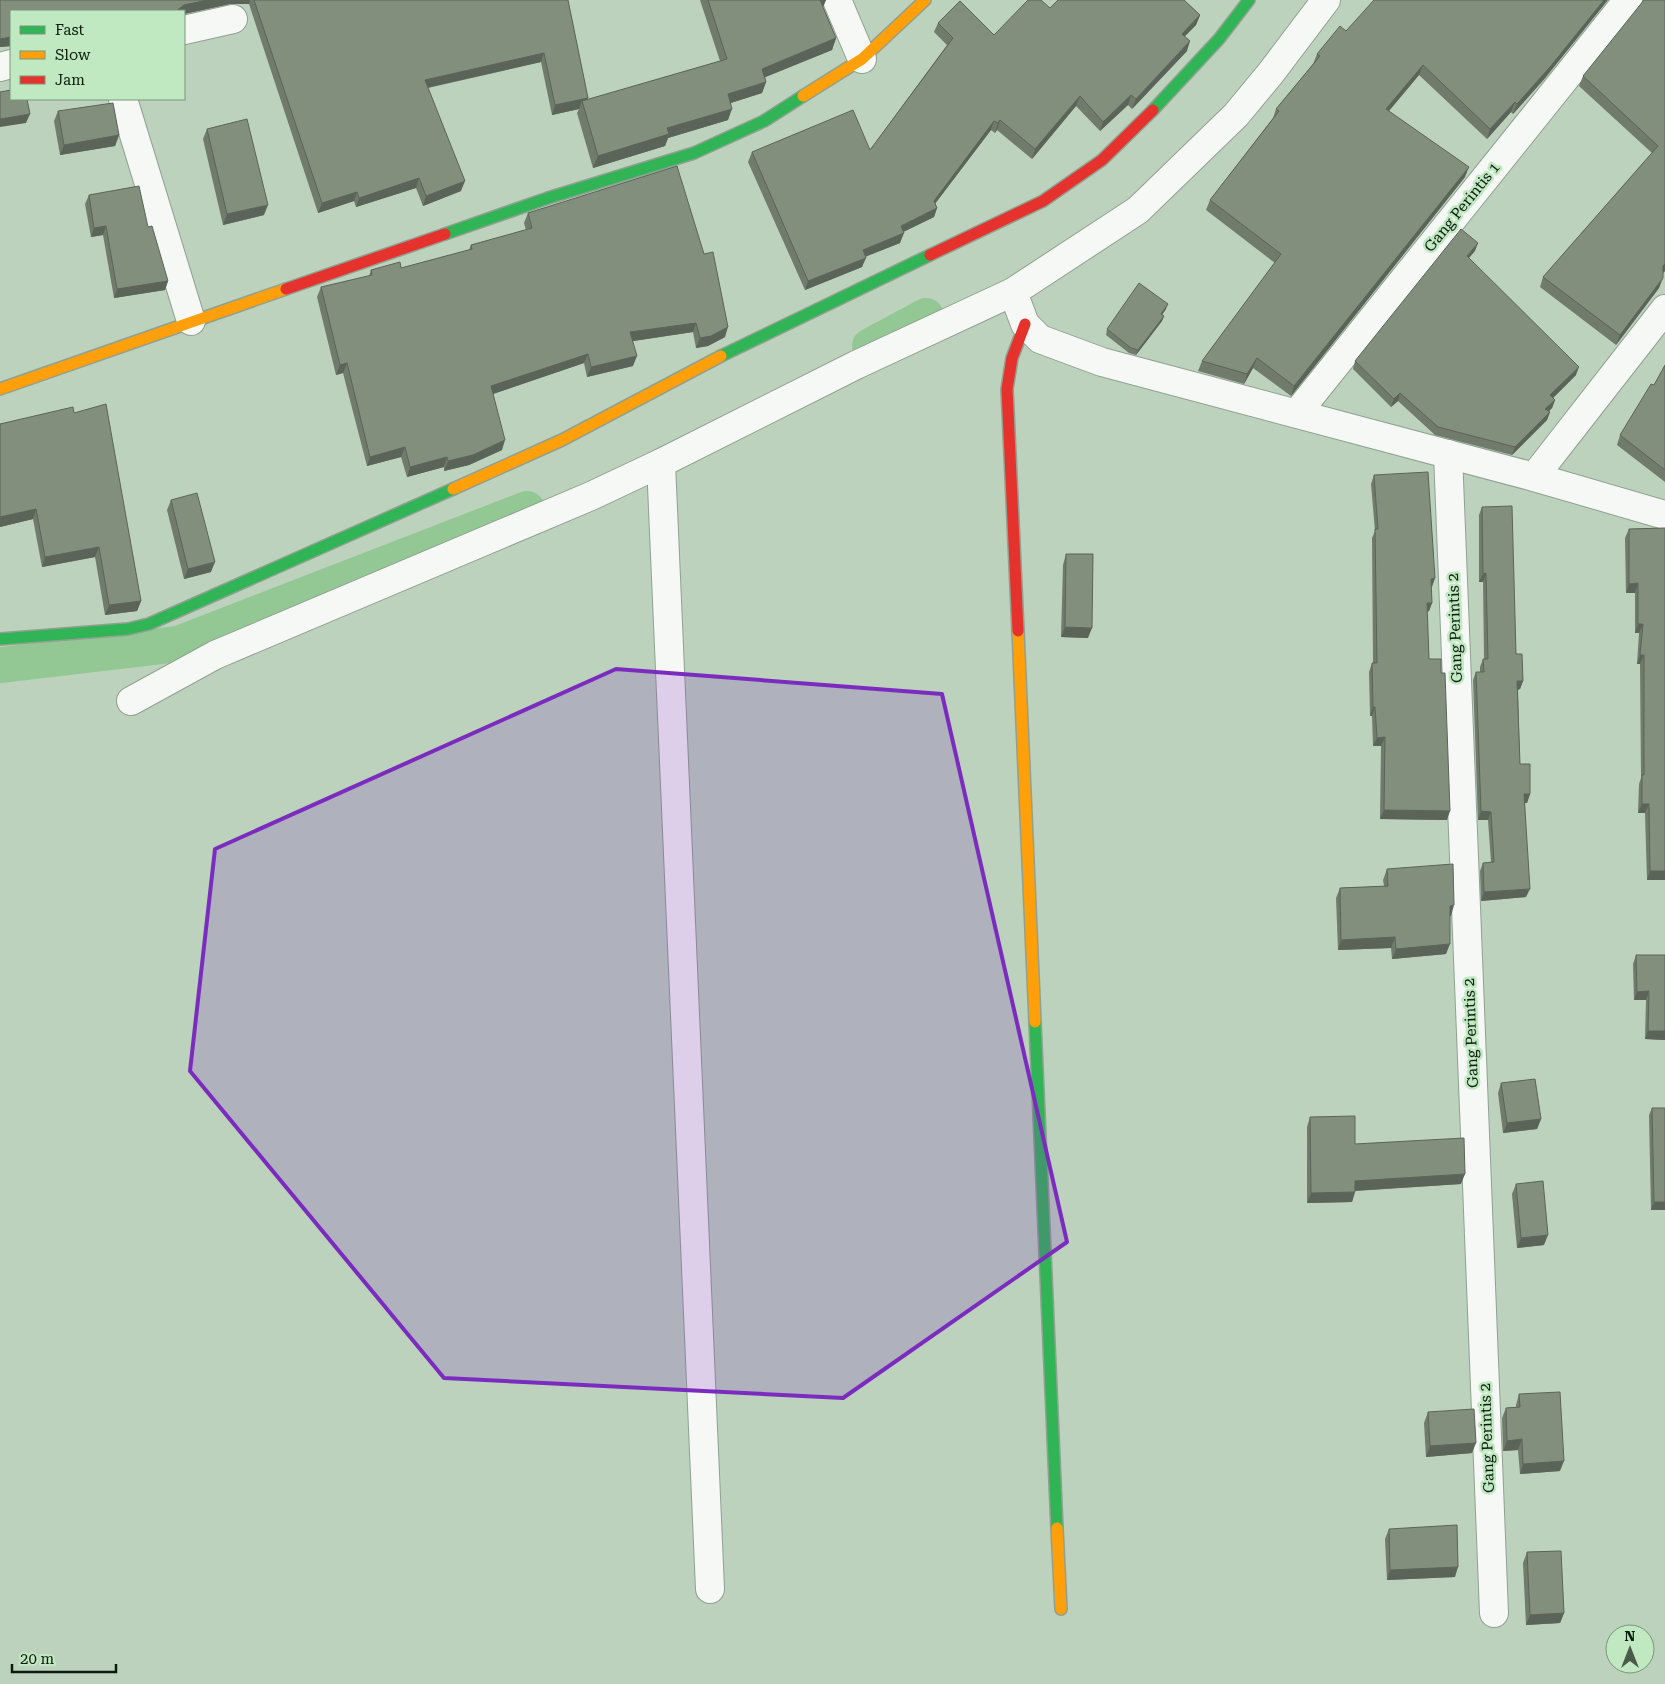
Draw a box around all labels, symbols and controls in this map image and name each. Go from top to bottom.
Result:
legend [10,10,185,100]
text: Fast [55,21,85,39]
text: Slow [55,46,91,64]
text: Jam [55,71,85,89]
street label: Gang Perintis 1 [1420,159,1504,255]
street label: Gang Perintis 2 [1444,573,1466,683]
street label: Gang Perintis 2 [1460,978,1482,1088]
street label: Gang Perintis 2 [1476,1383,1498,1493]
north arrow [1605,1624,1655,1674]
text: N [1625,1628,1636,1644]
scale bar [12,1642,116,1674]
text: 20 m [20,1650,55,1668]

